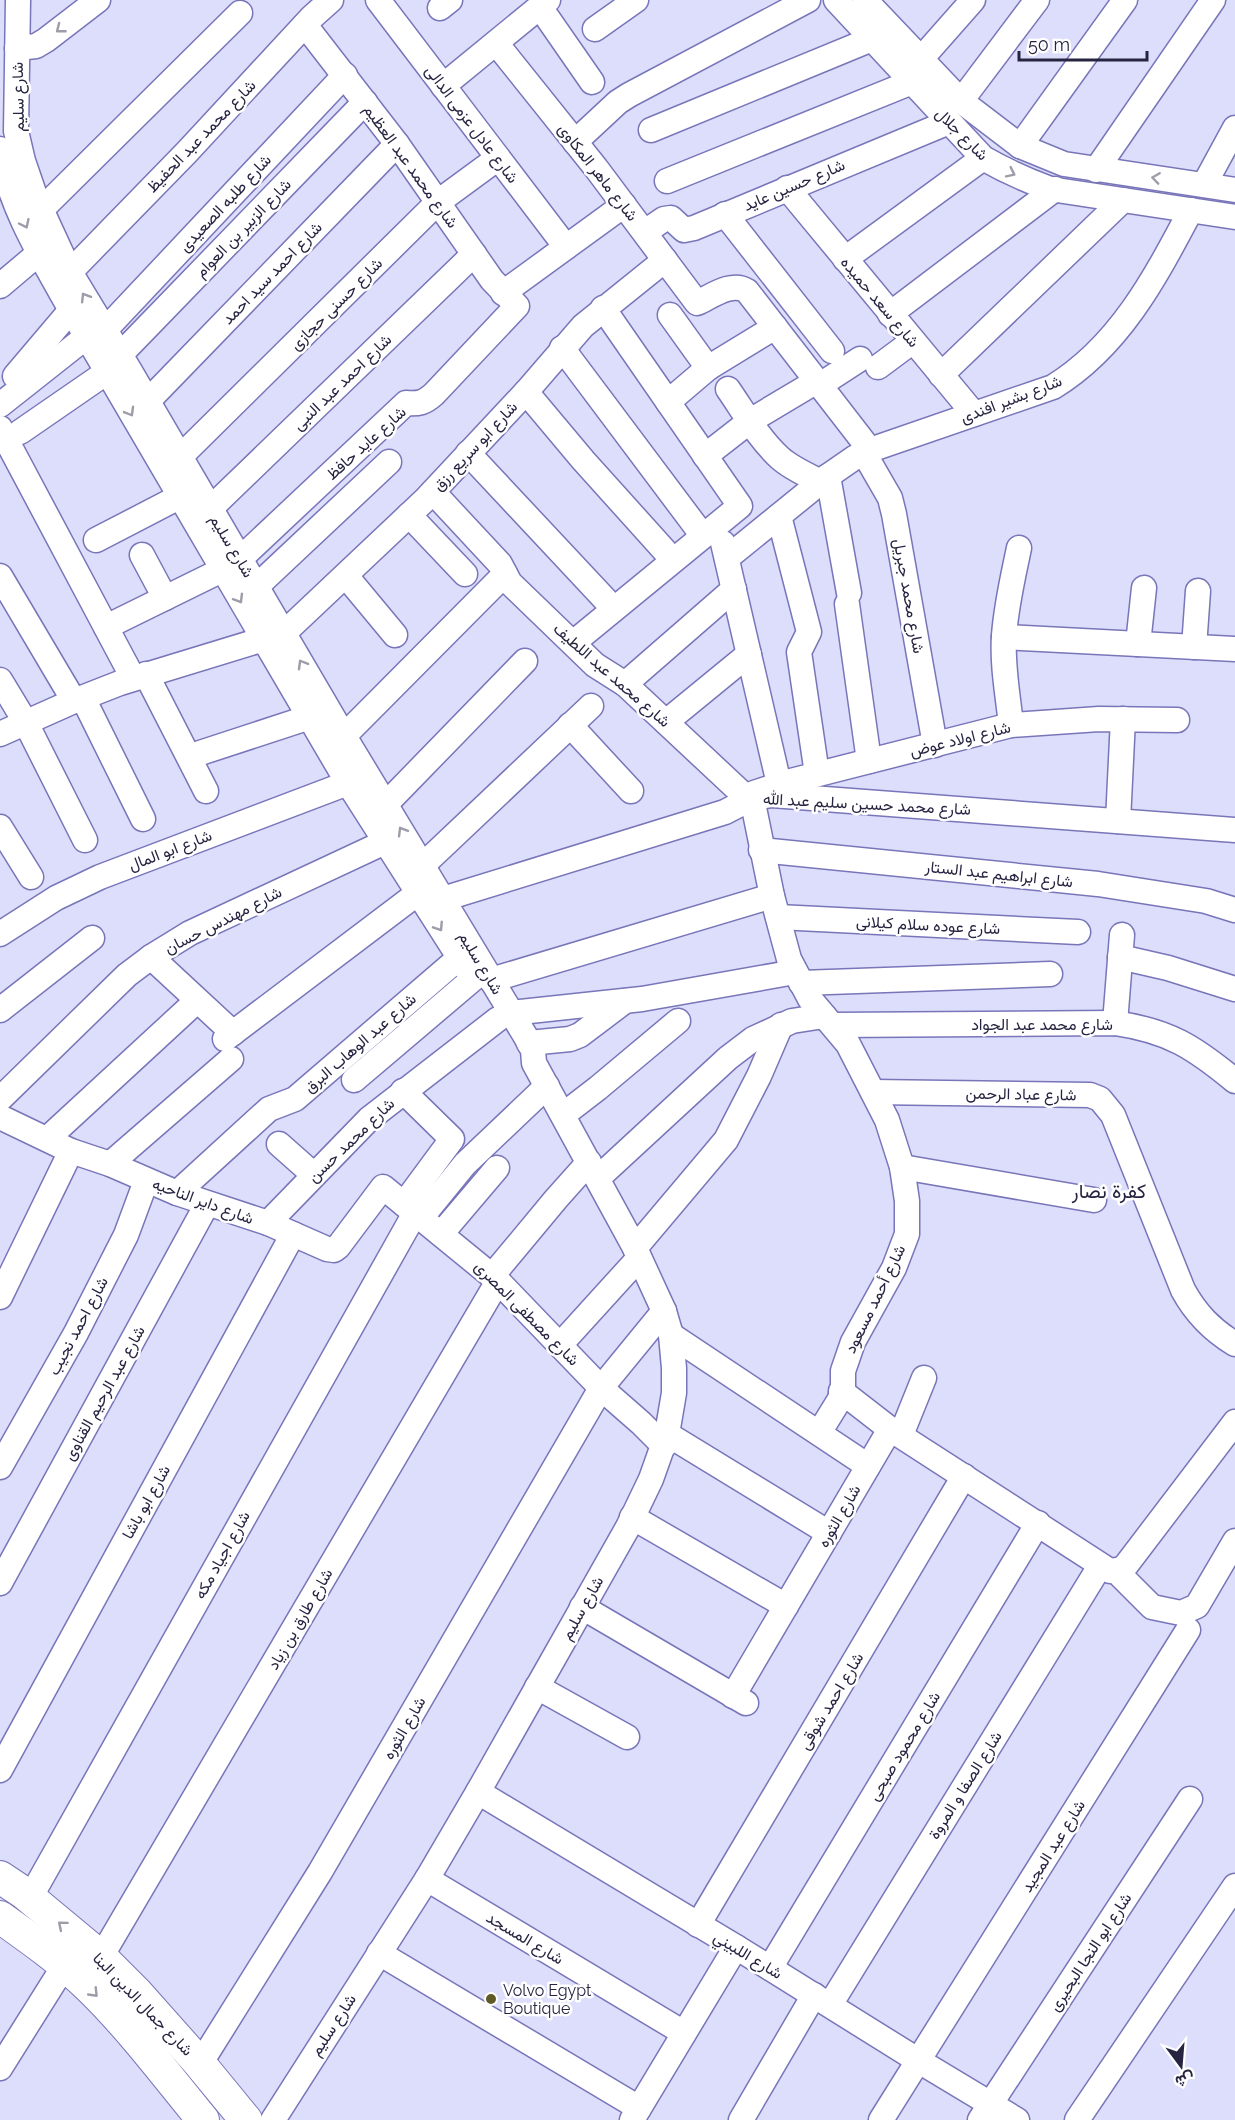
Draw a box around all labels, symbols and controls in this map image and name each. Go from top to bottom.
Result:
one-way arrow [56,22,67,33]
scale bar [1019,24,1146,62]
text: 50 m [1028,34,1070,55]
street label: شارع عادل عزمى الدالى [420,61,523,188]
street label: شارع سليم [8,62,30,132]
street label: شارع محمد عبد الحفيظ [142,76,261,198]
street label: شارع محمد عبد العظيم [358,100,462,233]
street label: شارع جلال [930,104,992,166]
street label: شارع ماهر المكاوى [552,119,642,226]
street label: شارع طلبه الصعيدى [175,150,277,257]
street label: شارع حسين عايد [740,155,848,217]
one-way arrow [1004,166,1015,177]
one-way arrow [1152,173,1161,185]
street label: شارع الزبير بن العوام [191,175,296,283]
one-way arrow [18,217,30,228]
street label: شارع احمد سيد احمد [218,218,327,330]
street label: شارع سعد حميده [835,253,923,352]
street label: شارع حسنى حجازى [286,254,388,356]
one-way arrow [80,293,92,303]
street label: شارع احمد عبد النبى [289,330,397,435]
street label: شارع بشير افندى [958,371,1065,429]
street label: شارع ابو سريع رزق [429,397,523,496]
street label: شارع عايد حافظ [322,402,411,485]
one-way arrow [123,406,135,416]
street label: شارع سليم [204,511,258,582]
street label: شارع محمد جبريل [888,537,928,655]
one-way arrow [232,593,244,603]
street label: شارع محمد عبد اللطيف [548,619,674,732]
one-way arrow [297,660,309,670]
street label: شارع اولاد عوض [908,717,1013,763]
street label: شارع محمد حسين سليم عبد الله [763,789,971,821]
street label: شارع ابو المال [126,825,215,876]
one-way arrow [398,827,410,837]
street label: شارع ابراهيم عبد الستار [923,857,1074,893]
street label: شارع مهندس حسان [161,882,286,960]
street label: شارع عوده سلام كيلانى [855,912,1001,940]
one-way arrow [432,920,443,931]
street label: شارع سليم [453,928,507,999]
street label: شارع عبد الوهاب البرق [300,989,421,1098]
street label: شارع محمد عبد الجواد [971,1015,1113,1036]
street label: شارع عباد الرحمن [965,1084,1077,1106]
street label: شارع محمد حسن [304,1094,400,1188]
street label: شارع داير الناحيه [149,1174,256,1230]
district label: كفرة نصار [1071,1179,1146,1204]
street label: شارع أحمد مسعود [841,1242,911,1357]
street label: شارع مصطفى المصرى [469,1257,583,1371]
street label: شارع احمد نجيب [44,1274,114,1379]
street label: شارع عبد الرحيم القناوى [59,1322,151,1465]
street label: شارع ابو باشا [118,1462,176,1543]
street label: شارع الثوره [813,1481,866,1552]
street label: شارع اجياد مكه [190,1508,256,1603]
street label: شارع طارق بن زياد [263,1565,338,1674]
street label: شارع سليم [557,1573,609,1644]
street label: شارع احمد شوقى [795,1649,869,1754]
street label: شارع محمود صبحى [864,1688,946,1805]
street label: شارع الثوره [378,1693,431,1764]
street label: شارع الصفا و المروة [924,1727,1008,1844]
street label: شارع عبد المجيد [1017,1796,1091,1897]
street label: شارع ابو النجا البحيرى [1045,1889,1137,2016]
street label: شارع المسجد [482,1908,567,1970]
one-way arrow [58,1921,69,1932]
street label: شارع اللبيني [708,1927,786,1986]
street label: شارع جمال الدين البنا [87,1948,197,2061]
place label: Volvo Egypt Boutique [503,1981,592,2018]
one-way arrow [87,1985,98,1996]
street label: شارع سليم [306,1991,362,2061]
marker: Volvo Egypt Boutique [484,1992,498,2006]
north arrow [1151,2036,1211,2096]
text: ش [1173,2068,1197,2092]

